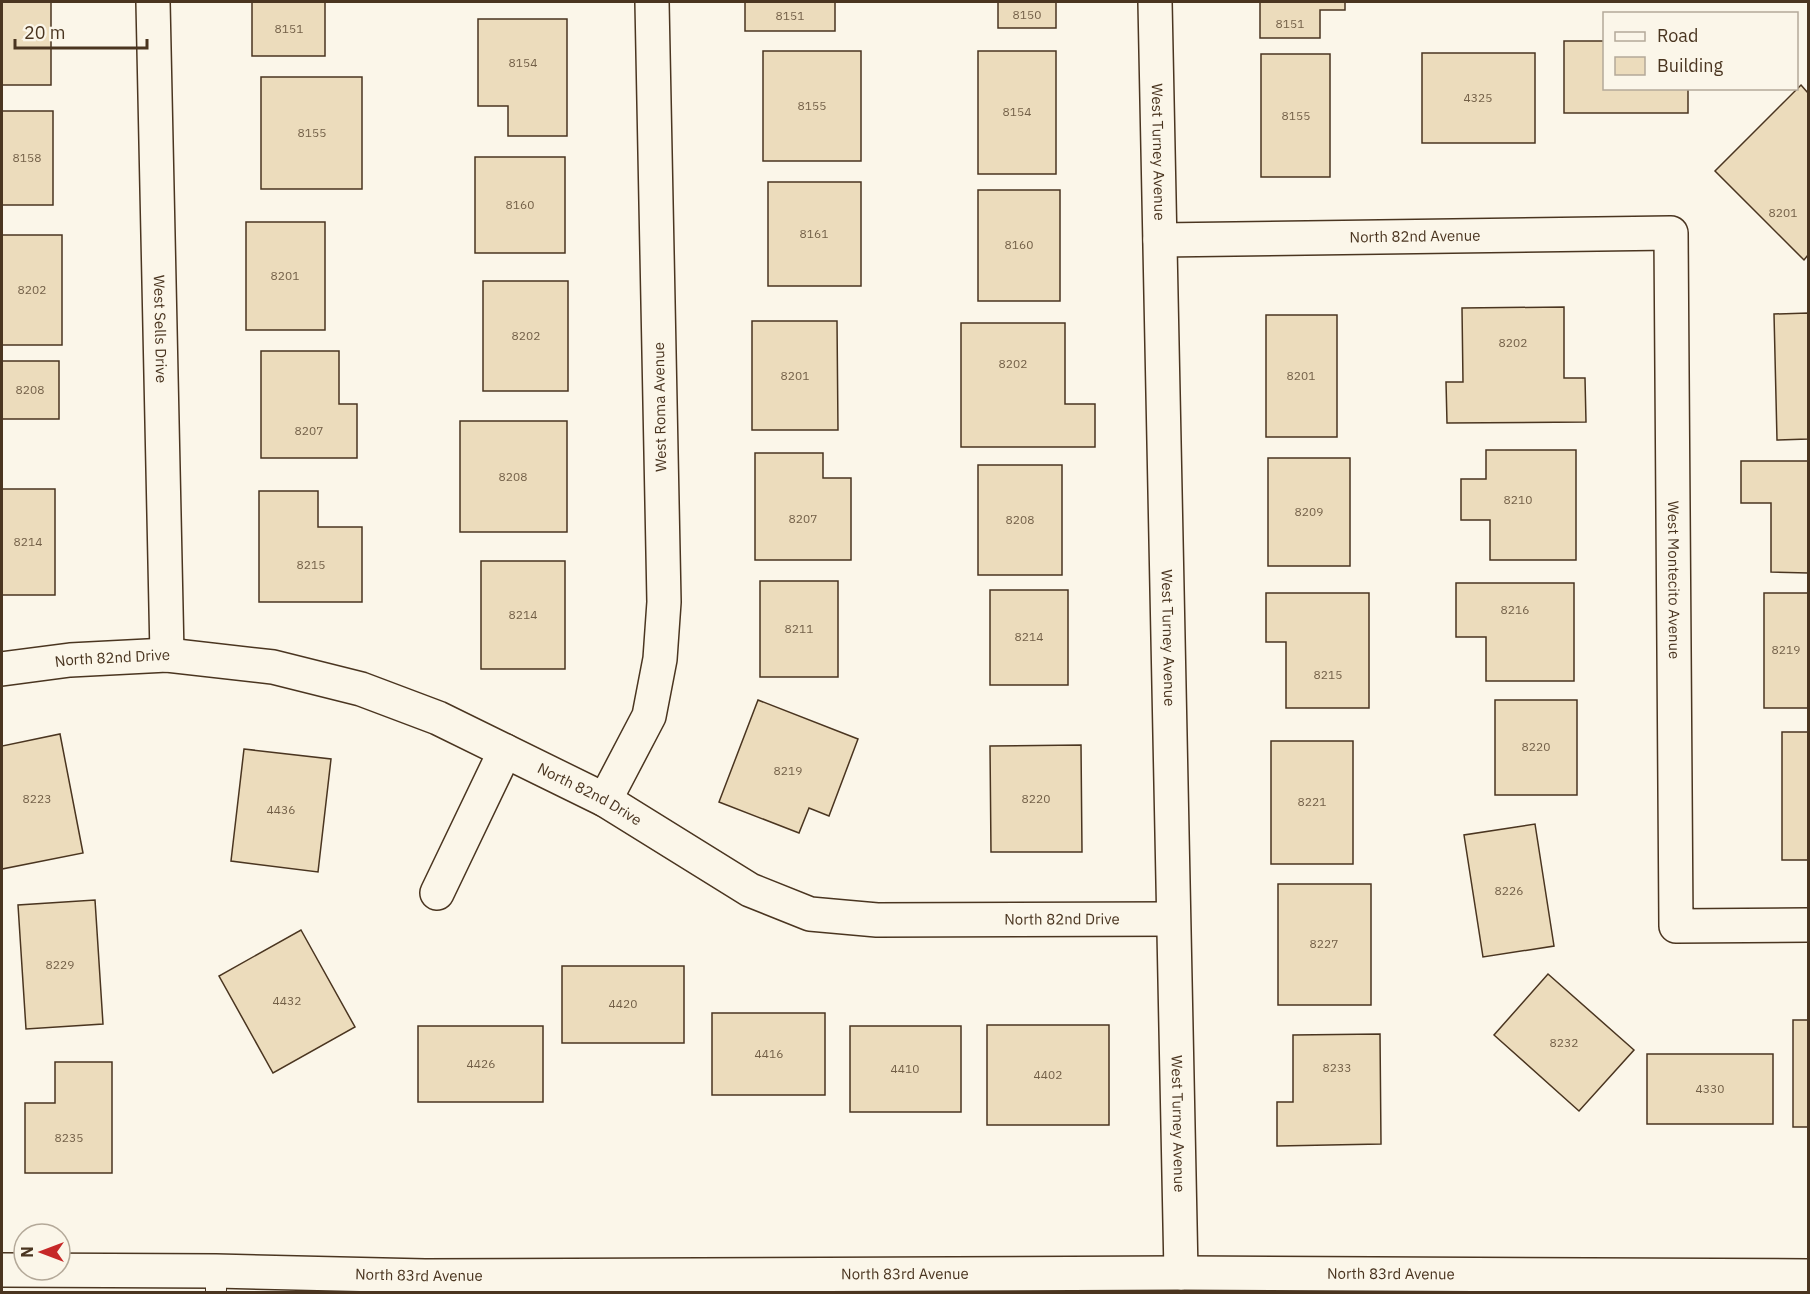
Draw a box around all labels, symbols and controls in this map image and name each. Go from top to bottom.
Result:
house number: 8150 [1013,7,1041,22]
house number: 8151 [776,8,804,23]
scale bar [15,12,147,50]
legend [1603,12,1798,90]
house number: 8151 [1276,16,1304,31]
text: 20 m [24,21,66,44]
house number: 8151 [275,21,303,36]
text: Road [1657,24,1698,47]
text: Building [1657,54,1724,77]
house number: 8154 [509,55,537,70]
street label: West Turney Avenue [1148,83,1169,221]
house number: 4325 [1464,90,1492,105]
house number: 8155 [798,98,826,113]
house number: 8154 [1003,104,1031,119]
house number: 8155 [1282,108,1310,123]
house number: 8155 [298,125,326,140]
house number: 8158 [13,150,41,165]
house number: 8160 [506,197,534,212]
house number: 8201 [1769,205,1797,220]
house number: 8161 [800,226,828,241]
street label: North 82nd Avenue [1349,226,1481,246]
house number: 8160 [1005,237,1033,252]
house number: 8201 [271,268,299,283]
street label: West Sells Drive [150,275,171,383]
house number: 8202 [18,282,46,297]
house number: 8202 [512,328,540,343]
house number: 8202 [1499,335,1527,350]
street label: West Roma Avenue [649,342,670,472]
house number: 8202 [999,356,1027,371]
house number: 8201 [781,368,809,383]
house number: 8201 [1287,368,1315,383]
house number: 8208 [16,382,44,397]
house number: 8207 [295,423,323,438]
house number: 8208 [499,469,527,484]
house number: 8210 [1504,492,1532,507]
street label: West Montecito Avenue [1664,501,1684,659]
house number: 8209 [1295,504,1323,519]
house number: 8207 [789,511,817,526]
house number: 8208 [1006,512,1034,527]
house number: 8214 [14,534,42,549]
house number: 8215 [297,557,325,572]
street label: West Turney Avenue [1158,569,1179,707]
house number: 8216 [1501,602,1529,617]
house number: 8214 [509,607,537,622]
house number: 8211 [785,621,813,636]
house number: 8214 [1015,629,1043,644]
house number: 8219 [1772,642,1800,657]
street label: North 82nd Drive [53,645,171,671]
house number: 8215 [1314,667,1342,682]
house number: 8220 [1522,739,1550,754]
street label: North 82nd Drive [534,758,645,829]
house number: 8219 [774,763,802,778]
house number: 8223 [23,791,51,806]
house number: 8220 [1022,791,1050,806]
house number: 8221 [1298,794,1326,809]
house number: 4436 [267,802,295,817]
house number: 8226 [1495,883,1523,898]
street label: North 82nd Drive [1004,909,1120,929]
house number: 8227 [1310,936,1338,951]
house number: 8229 [46,957,74,972]
house number: 4432 [273,993,301,1008]
house number: 4420 [609,996,637,1011]
house number: 8232 [1550,1035,1578,1050]
house number: 4416 [755,1046,783,1061]
street label: West Turney Avenue [1168,1055,1189,1193]
house number: 4426 [467,1056,495,1071]
house number: 8233 [1323,1060,1351,1075]
house number: 4410 [891,1061,919,1076]
house number: 4402 [1034,1067,1062,1082]
house number: 4330 [1696,1081,1724,1096]
house number: 8235 [55,1130,83,1145]
north arrow [12,1222,72,1282]
text: N [17,1246,37,1258]
street label: North 83rd Avenue [355,1264,483,1285]
street label: North 83rd Avenue [841,1264,969,1283]
street label: North 83rd Avenue [1327,1264,1455,1283]

